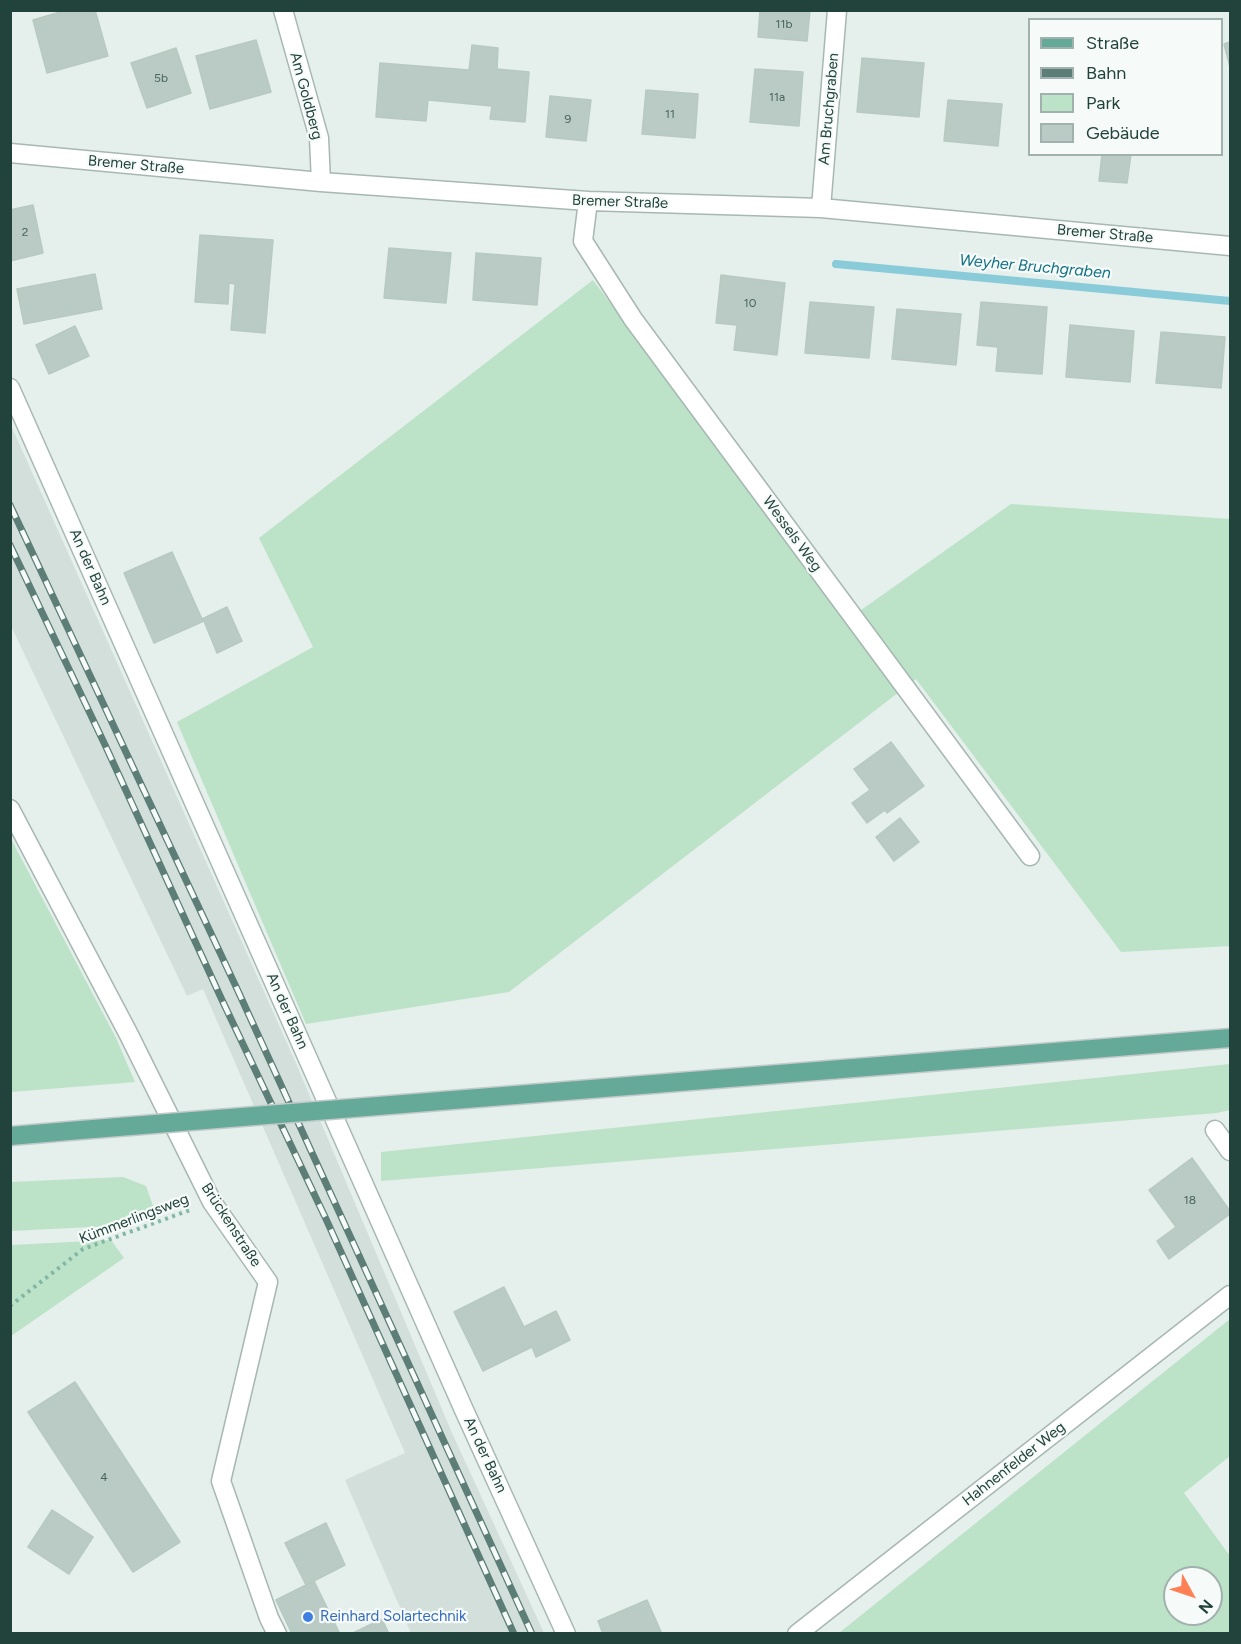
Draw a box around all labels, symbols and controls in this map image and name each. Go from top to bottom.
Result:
house number: 11b [776,17,792,31]
legend [1028,18,1223,156]
text: Straße [1086,32,1139,54]
street label: Am Goldberg [286,50,326,142]
street label: Am Bruchgraben [815,52,843,166]
text: Bahn [1086,62,1126,84]
house number: 5b [154,71,168,85]
house number: 11a [769,90,785,104]
text: Park [1086,92,1120,114]
house number: 11 [665,107,675,121]
house number: 9 [565,112,571,126]
text: Gebäude [1086,122,1160,144]
street label: Bremer Straße [87,152,185,178]
street label: Bremer Straße [572,191,668,213]
street label: Bremer Straße [1056,221,1154,247]
house number: 2 [22,225,28,239]
water label: Weyher Bruchgraben [958,251,1112,283]
house number: 10 [744,296,756,310]
street label: Wessels Weg [759,493,825,575]
street label: An der Bahn [65,526,115,608]
street label: An der Bahn [262,970,312,1052]
street label: Brückenstraße [197,1180,265,1270]
street label: Kümmerlingsweg [77,1190,191,1248]
house number: 18 [1184,1193,1196,1207]
street label: An der Bahn [460,1414,510,1496]
street label: Hahnenfelder Weg [959,1418,1069,1510]
house number: 4 [100,1470,108,1484]
north arrow [1163,1566,1223,1626]
text: N [1194,1596,1217,1617]
place label: Reinhard Solartechnik [320,1608,466,1626]
marker: Reinhard Solartechnik [301,1610,315,1624]

